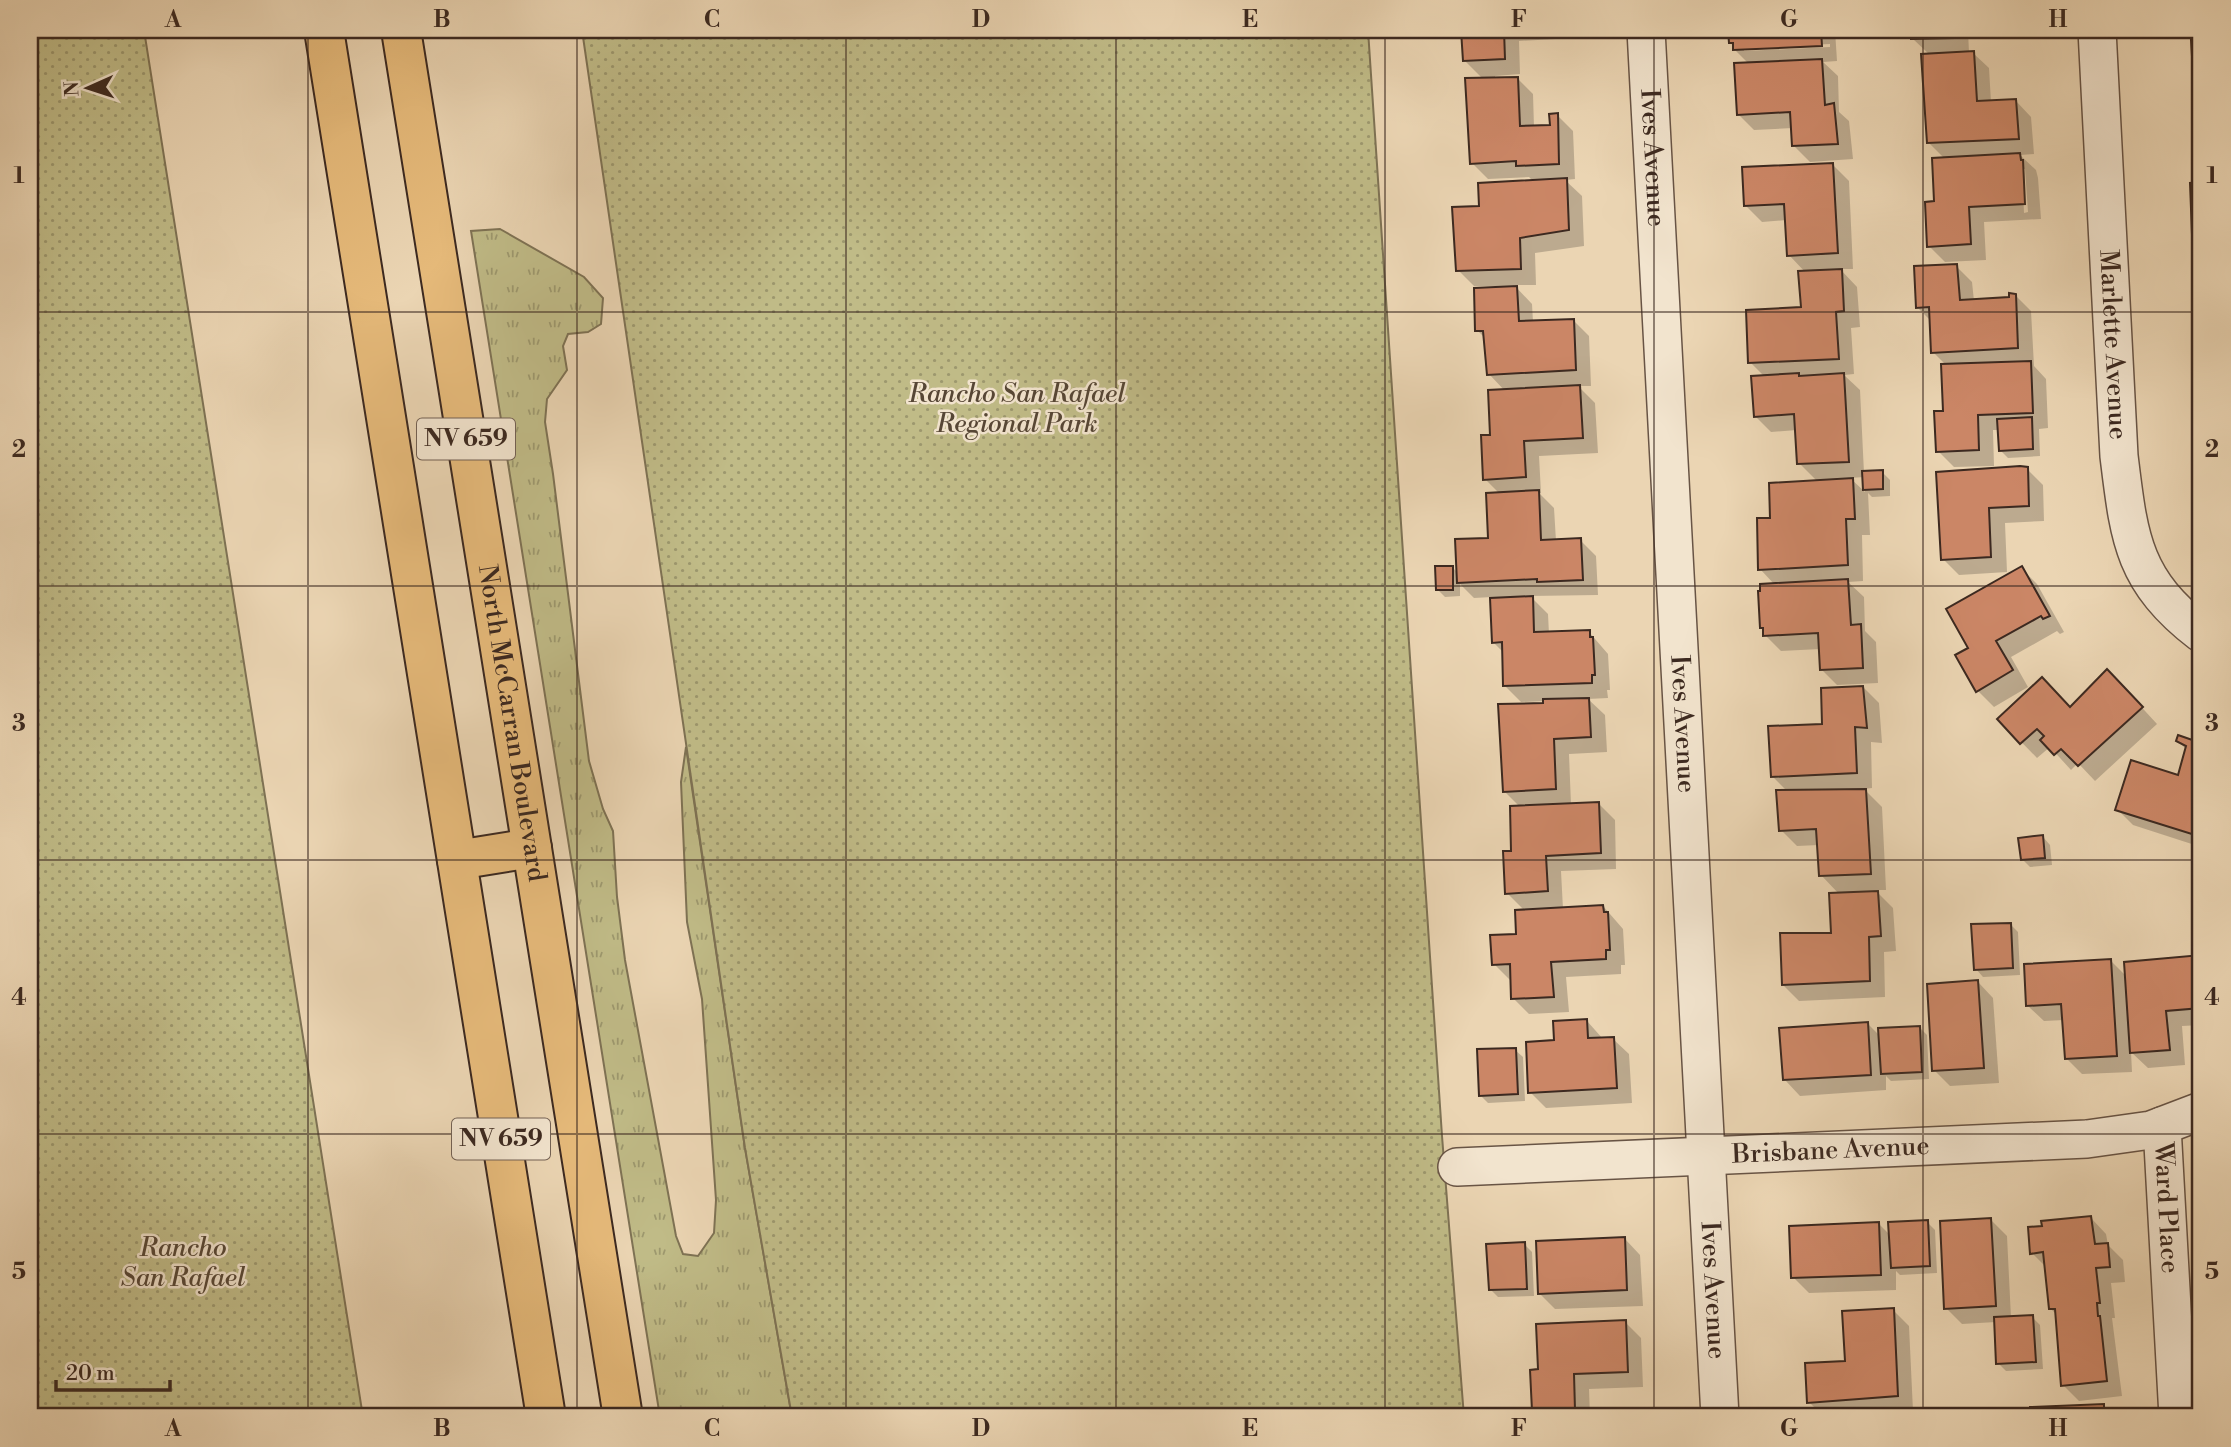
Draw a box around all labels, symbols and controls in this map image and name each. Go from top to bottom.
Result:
text: A [164,6,182,34]
text: B [433,6,451,34]
text: C [704,6,720,34]
text: D [972,6,990,34]
text: E [1242,6,1258,34]
text: F [1511,6,1527,34]
text: G [1780,6,1798,34]
text: H [2049,6,2068,34]
north arrow [52,52,122,122]
text: N [60,81,84,97]
street label: Ives Avenue [1633,88,1672,228]
text: 1 [13,162,25,190]
text: 1 [2206,162,2218,190]
street label: Marlette Avenue [2092,249,2134,440]
park label: Rancho San Rafael Regional Park [907,378,1126,440]
road number: NV 659 [417,418,515,460]
text: 2 [12,436,26,464]
text: 2 [2205,436,2219,464]
street label: North McCarran Boulevard [471,562,553,884]
street label: Ives Avenue [1663,654,1703,794]
text: 3 [12,710,26,738]
text: 3 [2205,710,2219,738]
text: 4 [11,984,27,1012]
text: 4 [2204,984,2220,1012]
road number: NV 659 [452,1119,550,1160]
street label: Brisbane Avenue [1730,1130,1930,1171]
street label: Ward Place [2147,1141,2186,1274]
street label: Ives Avenue [1694,1220,1733,1360]
park label: Rancho San Rafael [121,1232,246,1294]
text: 5 [12,1258,26,1286]
text: 5 [2205,1258,2219,1286]
scale bar [56,1349,170,1393]
text: 20 m [66,1361,115,1387]
text: A [164,1415,182,1443]
text: B [433,1415,451,1443]
text: C [704,1415,720,1443]
text: D [972,1415,990,1443]
text: E [1242,1415,1258,1443]
text: F [1511,1415,1527,1443]
text: G [1780,1415,1798,1443]
text: H [2049,1415,2068,1443]

